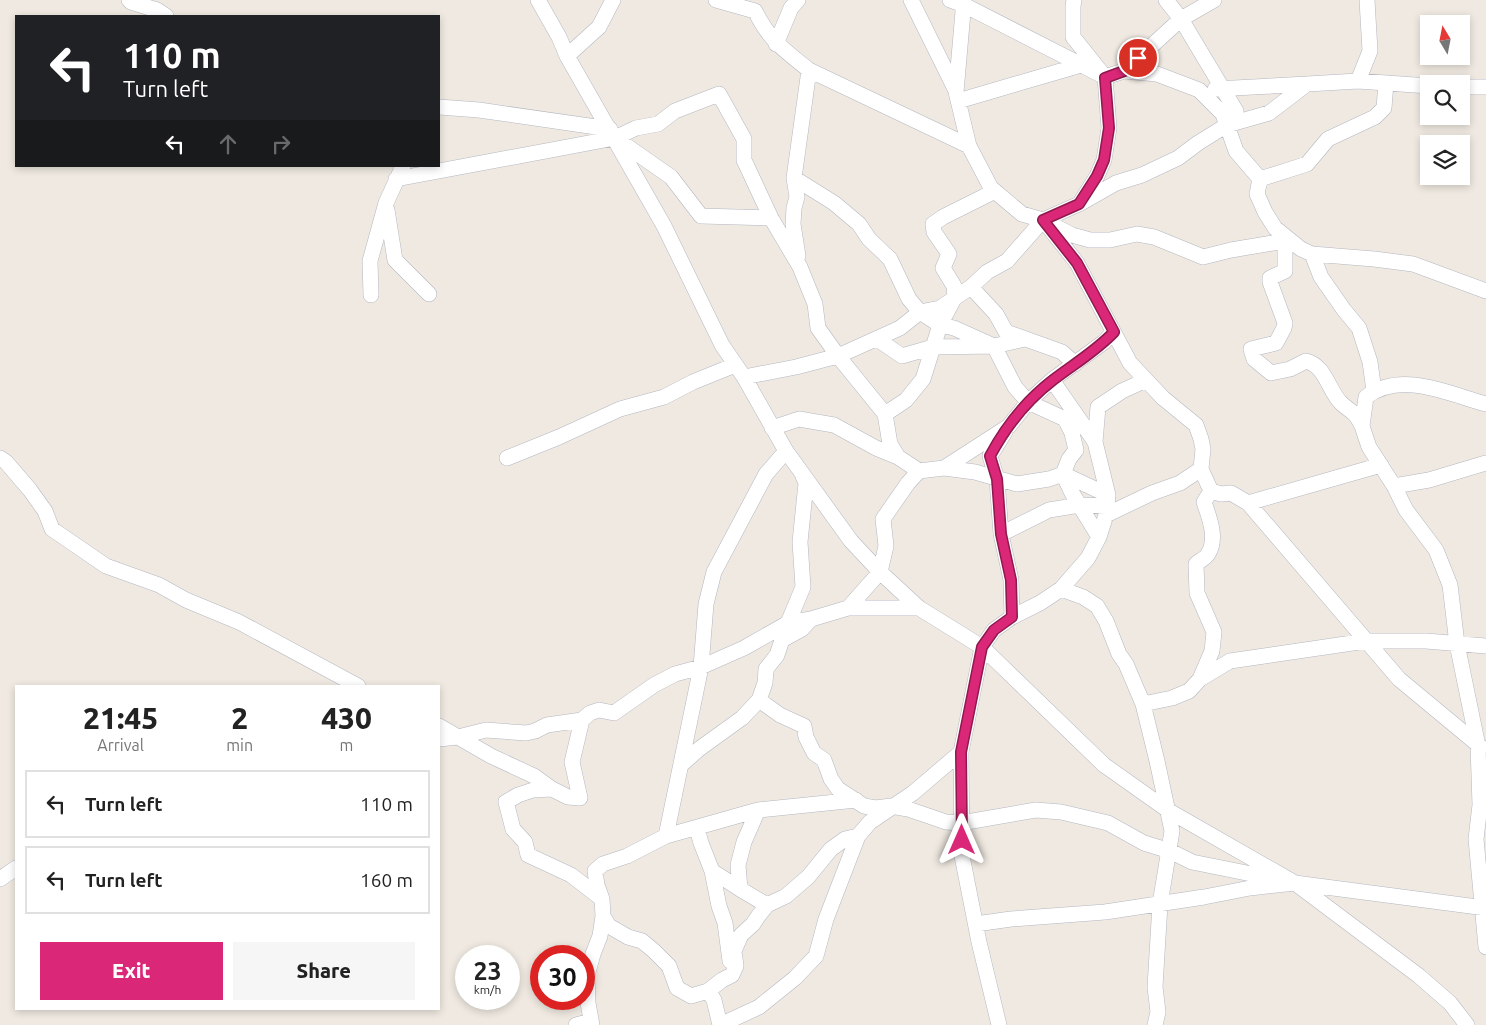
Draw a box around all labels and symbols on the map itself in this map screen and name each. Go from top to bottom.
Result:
north arrow [1420,15,1470,65]
pin [1117,37,1159,79]
position arrow [935,813,987,865]
speed limit sign: 30 [530,945,595,1010]

